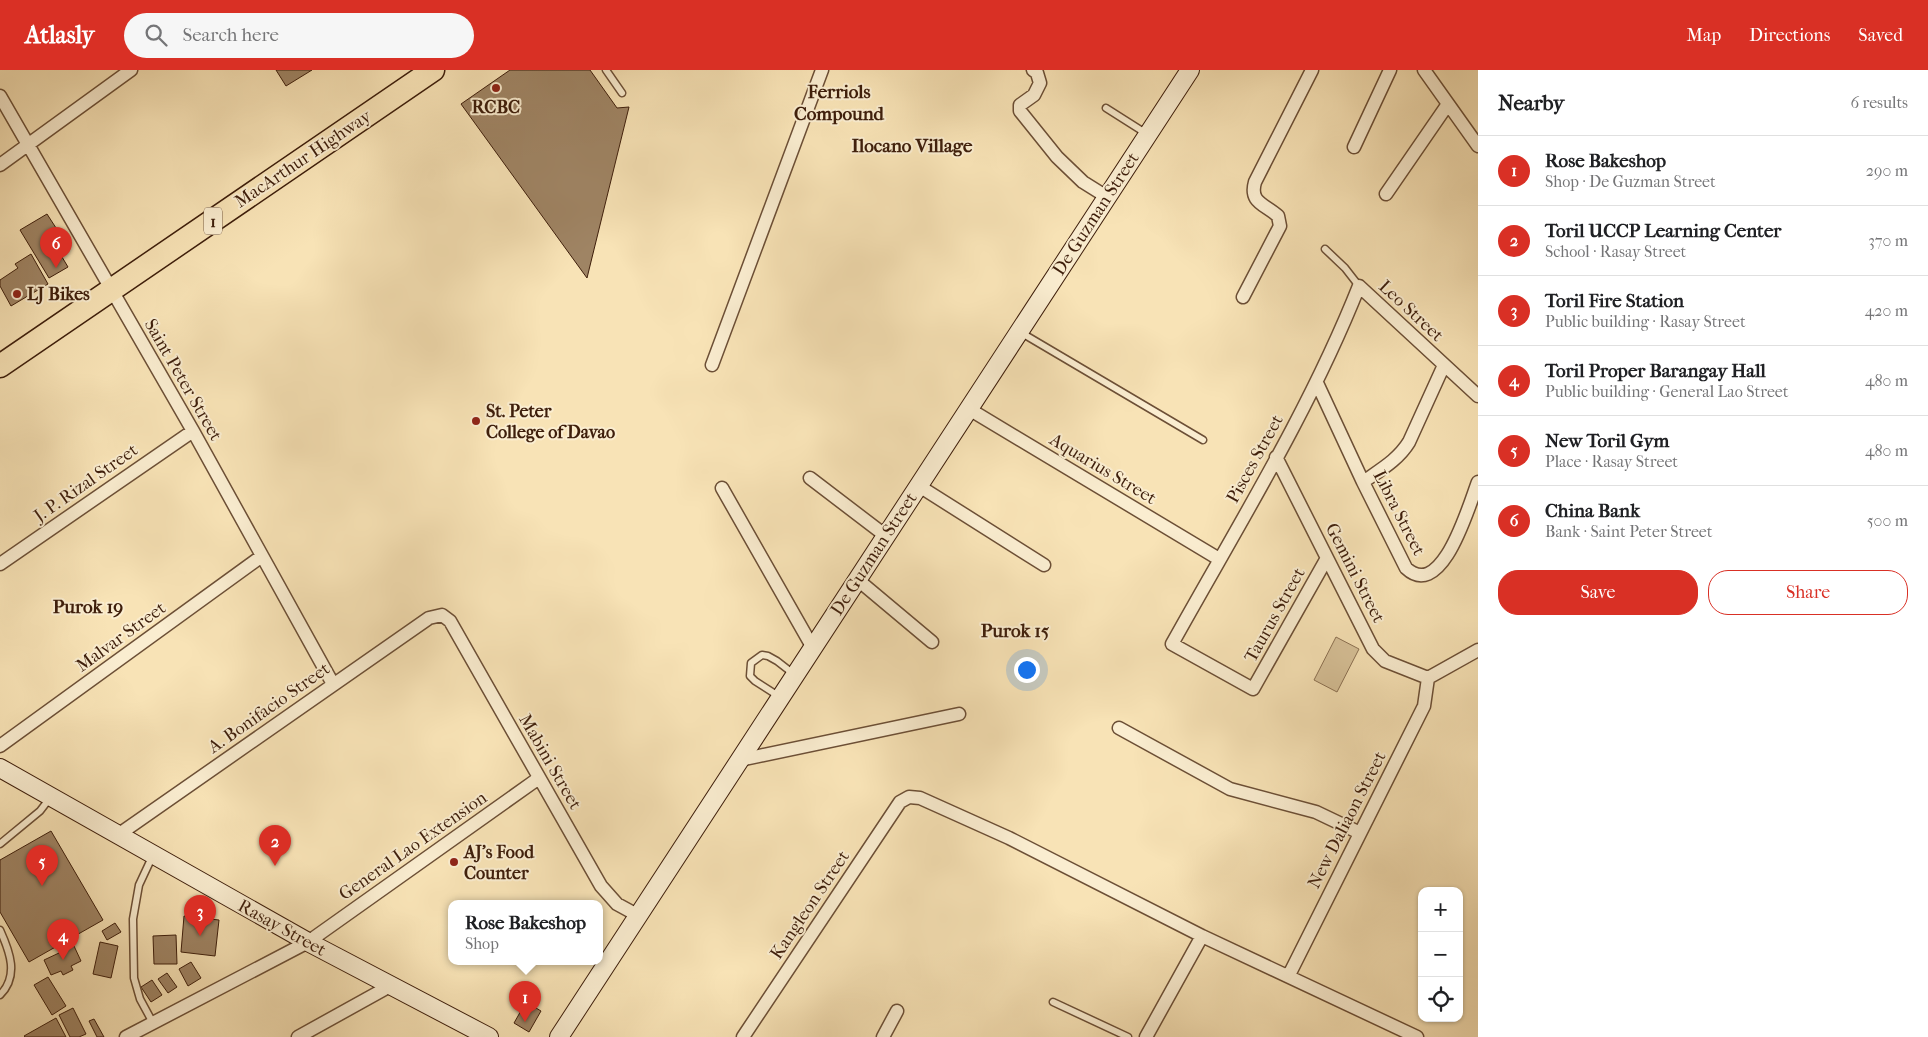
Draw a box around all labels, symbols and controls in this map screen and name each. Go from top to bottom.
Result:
search box [124,13,474,58]
text: Atlasly [25,21,94,49]
icon: search [142,21,170,49]
text: Search here [182,24,279,46]
text: Map [1687,25,1721,46]
text: Directions [1749,25,1830,46]
text: Saved [1858,25,1903,46]
district label: Ferriols Compound [794,81,885,125]
marker: RCBC [490,82,502,94]
text: Nearby [1498,91,1564,115]
text: 6 results [1850,93,1908,112]
place label: RCBC [472,97,520,118]
street label: MacArthur Highway [231,105,376,212]
district label: Ilocano Village [852,135,973,157]
street label: De Guzman Street [1048,148,1144,279]
text: Rose Bakeshop [1545,150,1666,172]
text: 1 [1511,161,1517,180]
text: 290 m [1866,161,1908,180]
text: Shop · De Guzman Street [1545,172,1716,191]
road number: 1 [204,208,222,234]
text: Toril UCCP Learning Center [1545,220,1781,242]
pin: 6 [40,227,72,268]
text: 2 [1510,231,1518,250]
text: 370 m [1868,231,1908,250]
text: School · Rasay Street [1545,242,1686,261]
street label: Leo Street [1374,276,1448,346]
place label: LJ Bikes [27,284,90,305]
marker: LJ Bikes [11,288,23,300]
text: Toril Fire Station [1545,290,1684,312]
text: 3 [1511,301,1517,320]
text: 420 m [1865,301,1908,320]
text: Public building · Rasay Street [1545,312,1746,331]
street label: Saint Peter Street [140,315,227,445]
text: Toril Proper Barangay Hall [1545,360,1766,382]
text: 4 [1509,371,1519,390]
text: 480 m [1865,371,1908,390]
text: Public building · General Lao Street [1545,382,1788,401]
place label: St. Peter College of Davao [486,401,615,443]
street label: Pisces Street [1222,411,1288,507]
marker: St. Peter College of Davao [470,415,482,427]
street label: Aquarius Street [1045,428,1161,509]
text: New Toril Gym [1545,430,1669,452]
street label: J. P. Rizal Street [28,439,142,528]
text: 5 [1511,441,1517,460]
text: 480 m [1865,441,1908,460]
text: Place · Rasay Street [1545,452,1678,471]
street label: Libra Street [1369,467,1430,560]
street label: De Guzman Street [826,488,922,619]
text: China Bank [1545,500,1640,522]
text: 6 [1510,511,1518,530]
text: 500 m [1867,511,1908,530]
street label: Gemini Street [1321,520,1389,627]
text: Bank · Saint Peter Street [1545,522,1712,541]
street label: Taurus Street [1240,564,1310,666]
button: Save [1498,570,1698,615]
button: Share [1708,570,1908,615]
district label: Purok 19 [53,596,123,618]
street label: Malvar Street [72,597,170,677]
district label: Purok 15 [981,620,1049,642]
your location [1014,657,1040,683]
street label: A. Bonifacio Street [203,658,334,758]
street label: Mabini Street [514,711,586,814]
street label: New Daliaon Street [1303,748,1391,892]
street label: General Lao Extension [335,787,491,905]
pin: 2 [259,825,291,866]
place label: AJ's Food Counter [463,842,535,884]
pin: 5 [26,845,58,886]
street label: Kangleon Street [766,846,854,963]
marker: AJ's Food Counter [448,856,460,868]
map controls [1418,887,1463,1022]
button: + [1418,887,1463,932]
pin: 3 [184,895,216,936]
street label: Rasay Street [234,895,330,961]
popup [448,900,603,965]
text: Rose Bakeshop [465,912,586,934]
pin: 4 [47,919,79,960]
button: − [1418,932,1463,977]
text: Shop [465,934,499,953]
button: locate [1418,977,1463,1022]
pin: 1 [509,981,541,1022]

